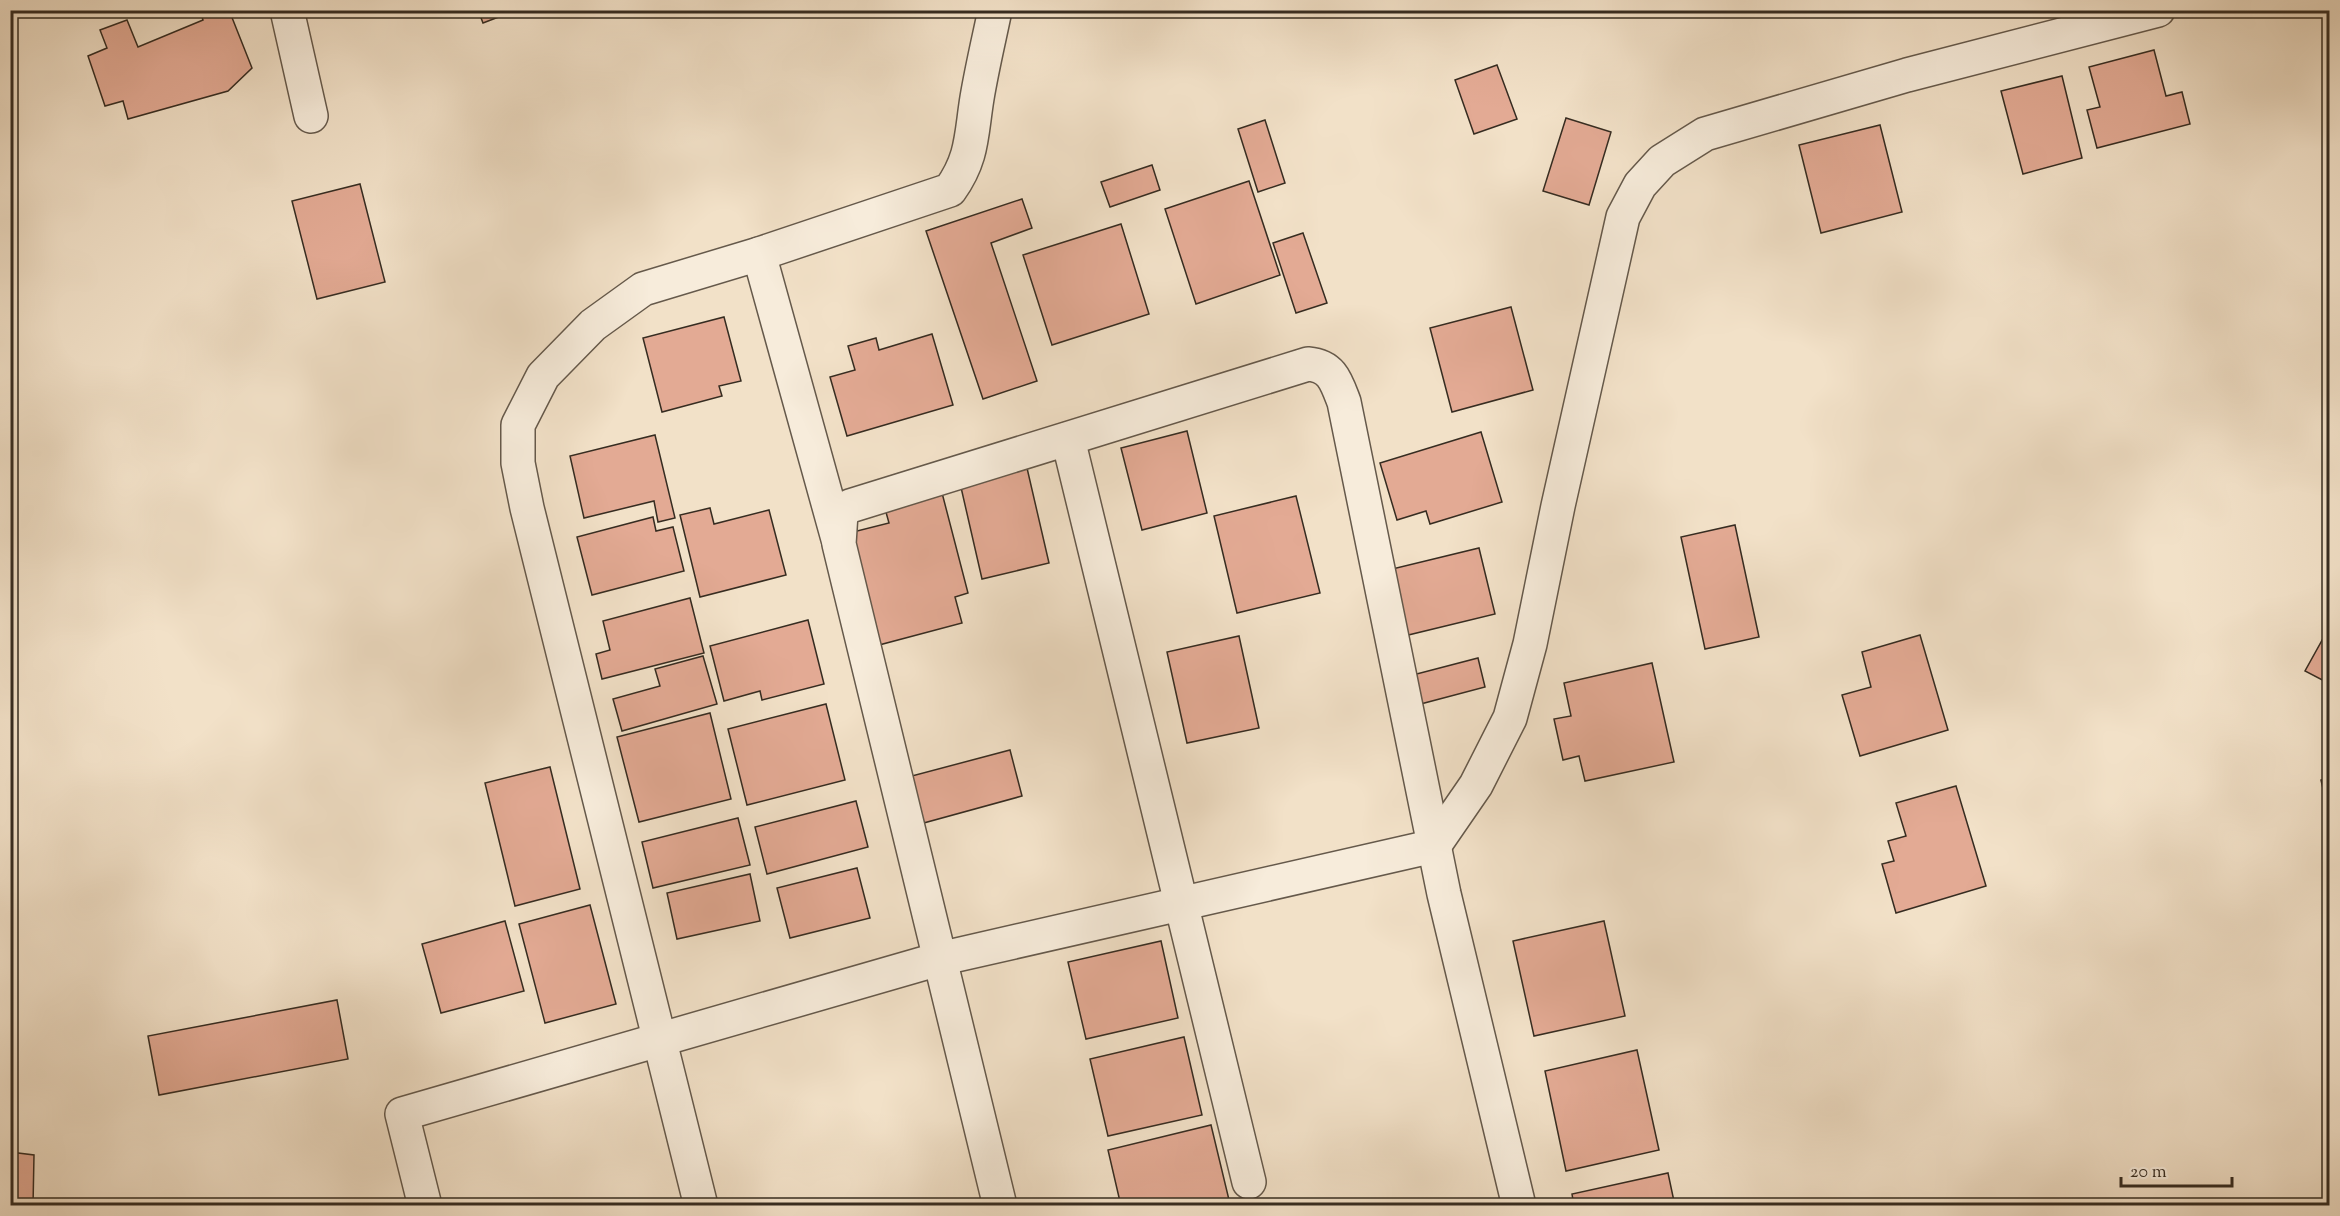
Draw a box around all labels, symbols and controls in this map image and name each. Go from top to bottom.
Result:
scale bar [2121,1150,2232,1188]
text: 20 m [2130,1160,2167,1186]

